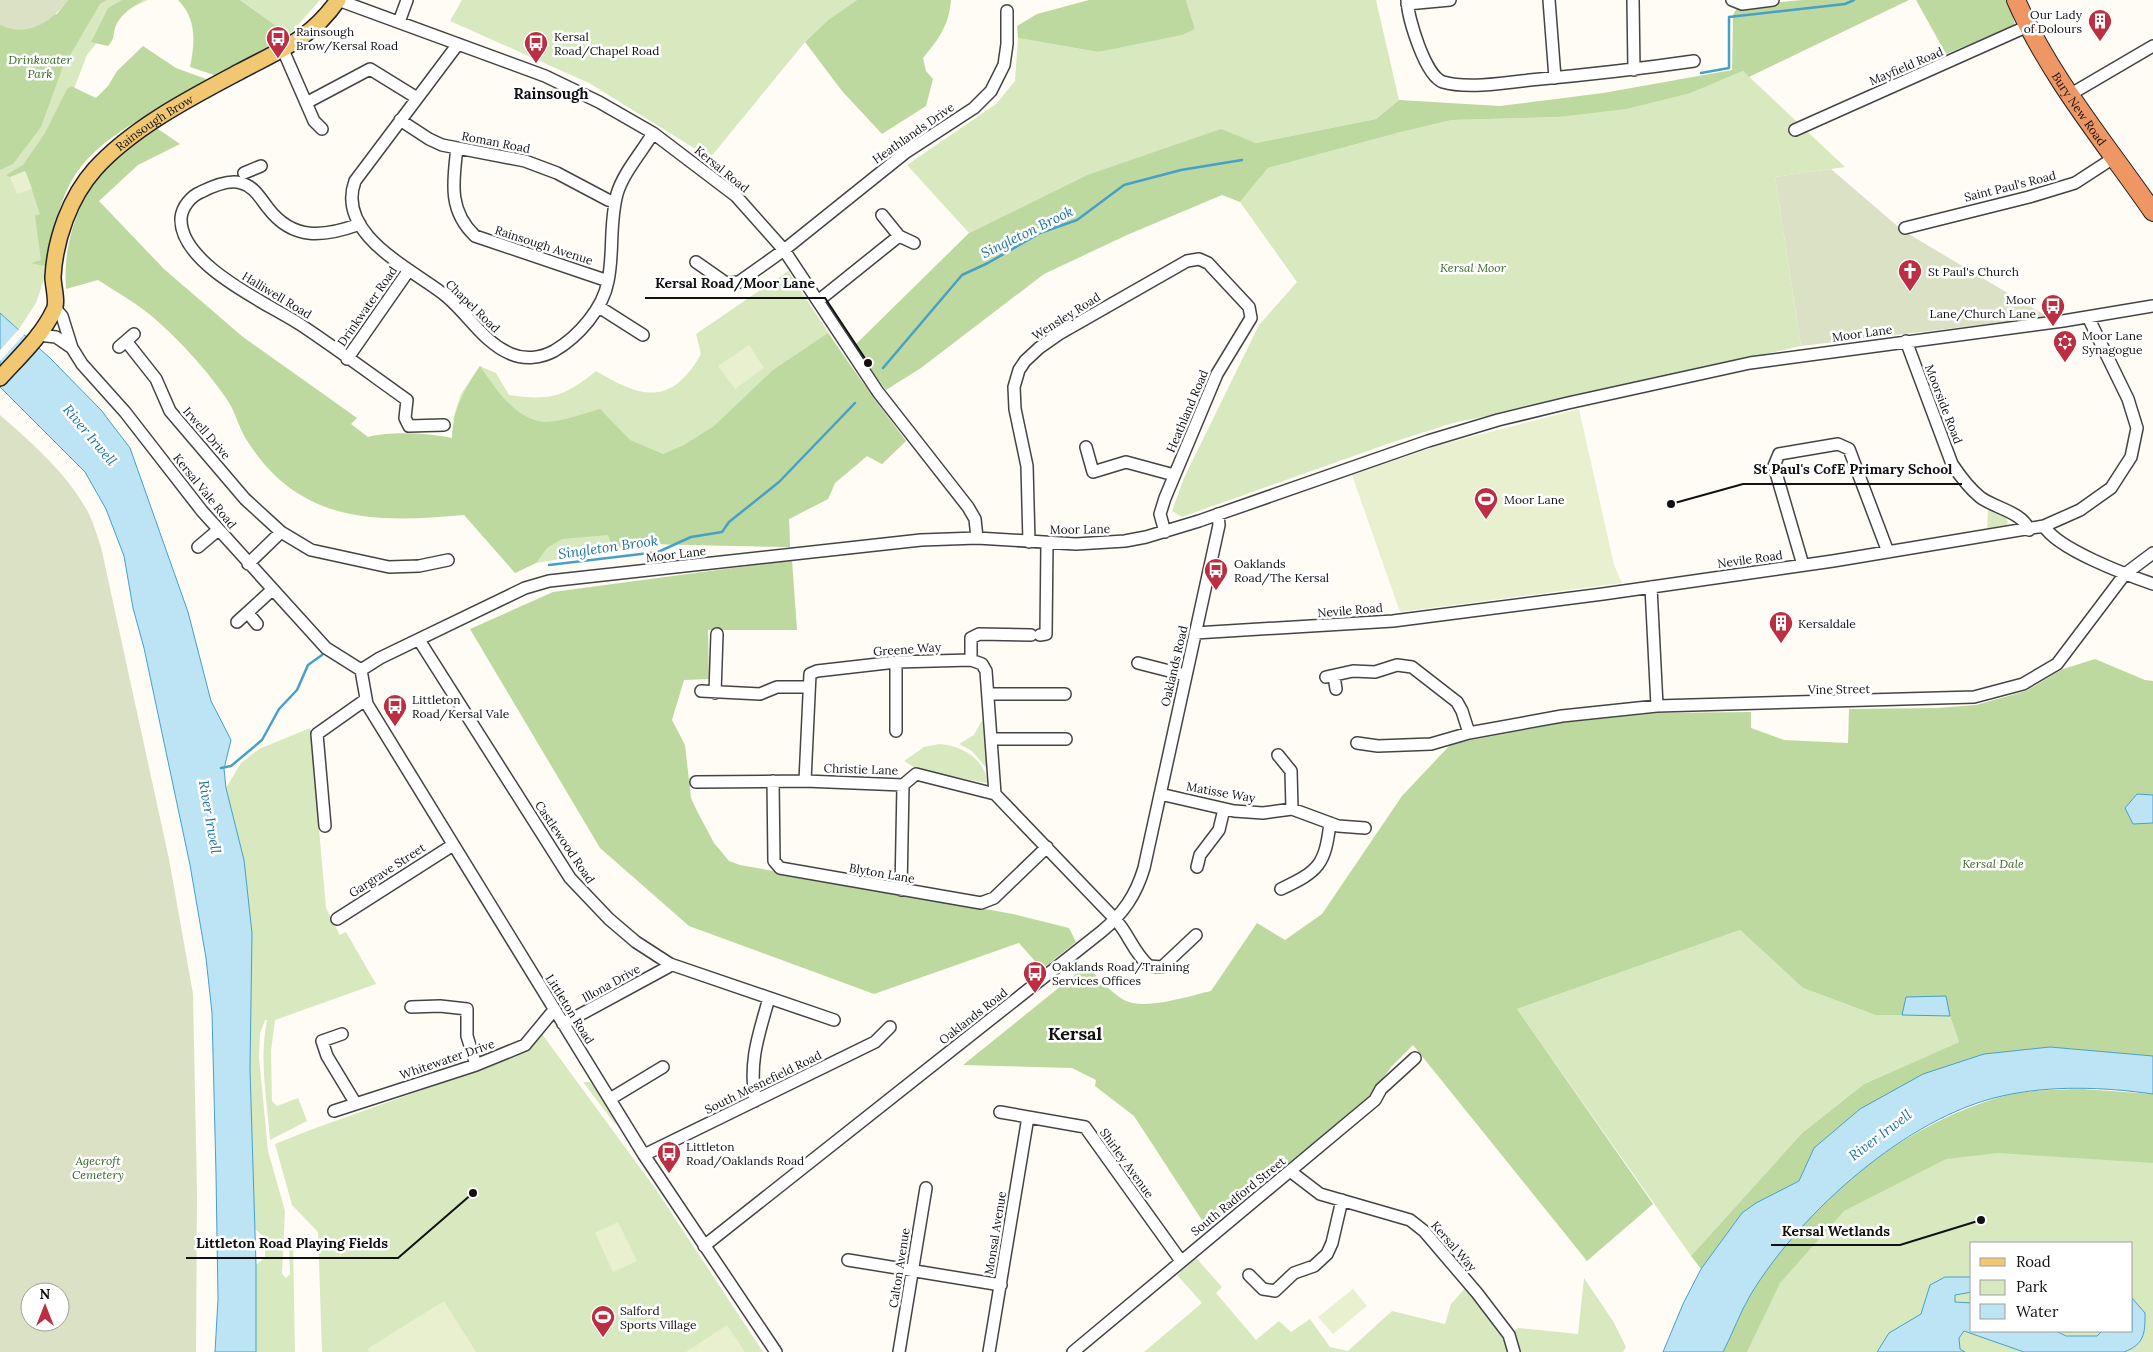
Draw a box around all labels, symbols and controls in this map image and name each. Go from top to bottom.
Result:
place label: Our Lady of Dolours [2024,7,2083,36]
building icon: Our Lady of Dolours [2087,8,2113,42]
place label: Rainsough Brow/Kersal Road [296,24,398,54]
bus stop icon: Rainsough Brow/Kersal Road [265,25,291,59]
place label: Kersal Road/Chapel Road [554,29,659,59]
bus stop icon: Kersal Road/Chapel Road [523,30,549,64]
street label: Mayfield Road [1867,44,1945,88]
park label: Drinkwater Park [8,52,72,81]
street label: Bury New Road [2049,69,2110,148]
district label: Rainsough [513,84,589,103]
street label: Rainsough Brow [112,91,196,154]
street label: Heathlands Drive [869,99,957,167]
street label: Roman Road [460,128,532,156]
street label: Kersal Road [692,142,752,196]
street label: Saint Paul's Road [1963,167,2057,205]
water label: Singleton Brook [978,202,1076,262]
street label: Rainsough Avenue [493,222,595,268]
church icon: St Paul's Church [1897,258,1923,292]
park label: Kersal Moor [1440,260,1506,275]
street label: Drinkwater Road [334,263,400,349]
place label: St Paul's Church [1928,264,2019,279]
street label: Halliwell Road [239,268,315,322]
callout: Kersal Road/Moor Lane [645,269,825,298]
text: Kersal Road/Moor Lane [655,274,816,292]
street label: Chapel Road [443,276,503,336]
street label: Wensley Road [1029,289,1103,343]
place label: Moor Lane/Church Lane [1929,292,2037,322]
bus stop icon: Moor Lane/Church Lane [2040,293,2066,327]
street label: Moor Lane [1831,321,1893,345]
place label: Moor Lane Synagogue [2082,328,2143,357]
synagogue icon: Moor Lane Synagogue [2052,329,2078,363]
street label: Moorside Road [1922,362,1966,446]
street label: Heathland Road [1163,367,1211,455]
water label: River Irwell [59,401,121,469]
street label: Irwell Drive [180,404,234,463]
street label: Kersal Vale Road [170,450,240,532]
callout: St Paul's CofE Primary School [1743,455,1962,484]
text: St Paul's CofE Primary School [1754,460,1953,478]
sports icon: Moor Lane [1473,486,1499,520]
place label: Moor Lane [1504,492,1565,507]
street label: Moor Lane [1050,521,1111,537]
water label: Singleton Brook [557,531,659,563]
street label: Moor Lane [645,543,707,565]
street label: Nevile Road [1716,547,1784,571]
place label: Oaklands Road/The Kersal [1234,556,1329,586]
bus stop icon: Oaklands Road/The Kersal [1203,557,1229,591]
street label: Nevile Road [1317,600,1383,620]
building icon: Kersaldale [1768,610,1794,644]
place label: Kersaldale [1798,616,1856,631]
street label: Oaklands Road [1157,624,1191,708]
street label: Greene Way [873,639,942,659]
street label: Vine Street [1807,681,1870,697]
place label: Littleton Road/Kersal Vale [412,692,510,722]
bus stop icon: Littleton Road/Kersal Vale [382,693,408,727]
street label: Christie Lane [823,760,899,778]
water label: River Irwell [195,779,225,855]
street label: Matisse Way [1185,779,1257,806]
street label: Castlewood Road [532,798,598,886]
street label: Gargrave Street [346,840,428,900]
park label: Kersal Dale [1962,856,2024,871]
street label: Blyton Lane [848,860,916,886]
place label: Oaklands Road/Training Services Offices [1052,959,1190,988]
bus stop icon: Oaklands Road/Training Services Offices [1022,960,1048,994]
street label: Illona Drive [579,961,643,1005]
street label: Littleton Road [543,971,597,1047]
street label: Oaklands Road [936,985,1010,1047]
district label: Kersal [1048,1022,1103,1045]
street label: Whitewater Drive [398,1036,497,1082]
street label: South Mesnefield Road [702,1047,824,1117]
water label: River Irwell [1845,1105,1915,1164]
street label: Shirley Avenue [1097,1125,1158,1201]
place label: Littleton Road/Oaklands Road [686,1139,804,1169]
bus stop icon: Littleton Road/Oaklands Road [656,1140,682,1174]
park label: Agecroft Cemetery [72,1153,124,1182]
street label: South Radford Street [1188,1153,1289,1239]
street label: Monsal Avenue [981,1190,1009,1276]
callout: Kersal Wetlands [1771,1216,1900,1245]
street label: Kersal Way [1428,1218,1480,1275]
text: Kersal Wetlands [1782,1222,1890,1240]
street label: Calton Avenue [885,1227,913,1309]
callout: Littleton Road Playing Fields [186,1229,398,1258]
text: Littleton Road Playing Fields [196,1234,388,1252]
legend [1970,1242,2133,1332]
text: Road [2016,1252,2051,1271]
text: Park [2016,1277,2047,1296]
north arrow [20,1282,70,1332]
text: N [40,1285,51,1303]
text: Water [2016,1302,2059,1321]
place label: Salford Sports Village [620,1303,697,1332]
sports icon: Salford Sports Village [590,1304,616,1338]

